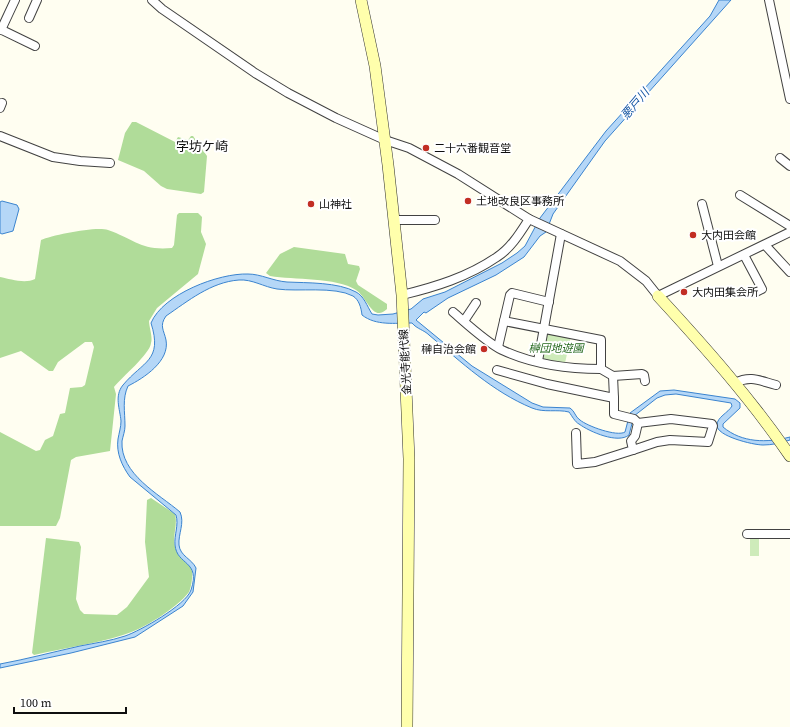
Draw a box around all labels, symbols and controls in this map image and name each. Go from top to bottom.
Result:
water label: 悪戸川 [617,84,654,123]
district label: 字坊ケ崎 [176,138,228,155]
place label: 二十六番観音堂 [434,141,511,156]
marker: 二十六番観音堂 [421,143,431,153]
place label: 土地改良区事務所 [476,194,565,209]
marker: 土地改良区事務所 [463,196,473,206]
place label: 山神社 [319,197,352,212]
marker: 山神社 [306,199,316,209]
place label: 大内田会館 [701,228,756,243]
marker: 大内田会館 [688,230,698,240]
place label: 大内田集会所 [692,285,759,300]
marker: 大内田集会所 [679,287,689,297]
street label: 金光寺能代線 [396,329,415,395]
park label: 榊団地遊園 [529,341,585,356]
place label: 榊自治会館 [421,342,476,357]
marker: 榊自治会館 [479,344,489,354]
scale bar [14,689,126,715]
text: 100 m [20,695,52,711]

